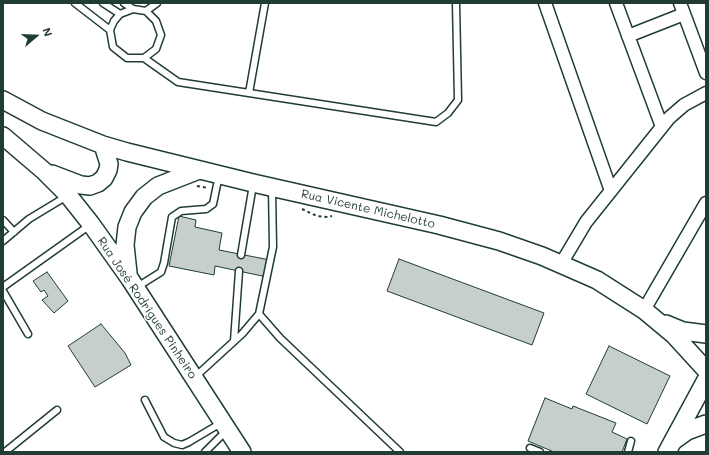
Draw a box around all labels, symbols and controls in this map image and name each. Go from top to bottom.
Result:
north arrow [16,16,56,56]
text: N [39,26,56,38]
street label: Rua Vicente Michelotto [300,187,436,231]
street label: Rua José Rodrigues Pinheiro [94,234,200,382]

